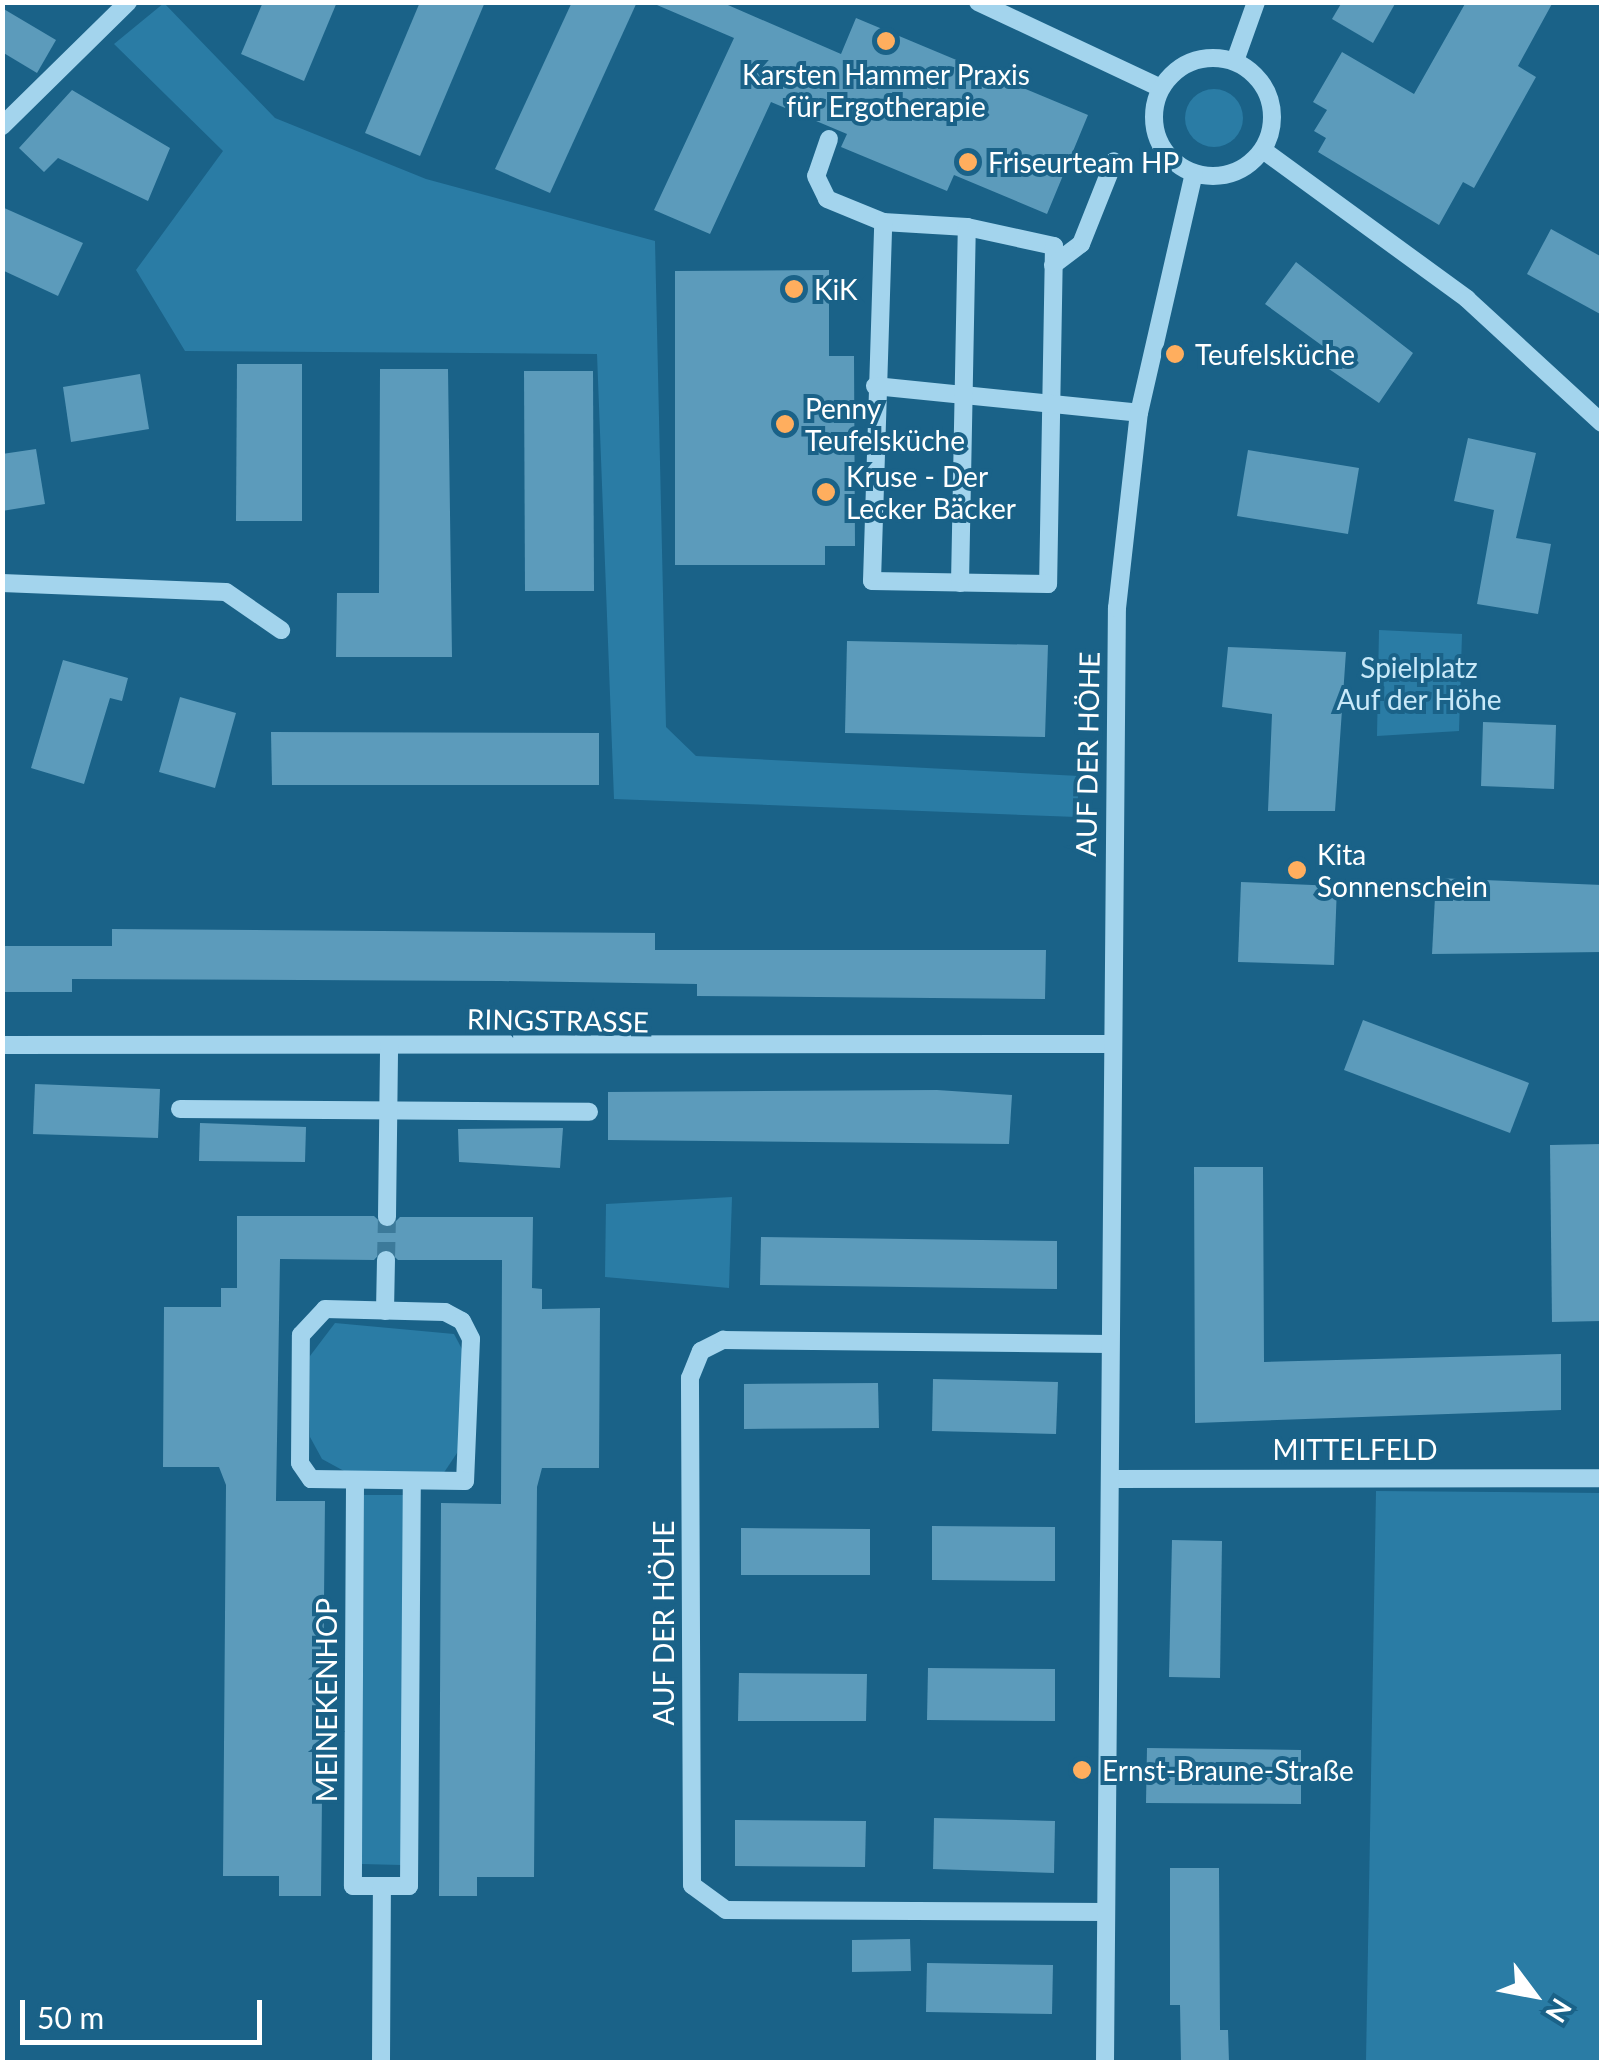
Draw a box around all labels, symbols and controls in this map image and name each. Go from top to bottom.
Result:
marker: Karsten Hammer Praxis für Ergotherapie [875,30,897,52]
place label: Karsten Hammer Praxis für Ergotherapie [742,57,1030,123]
place label: Friseurteam HP [988,145,1179,179]
marker: Friseurteam HP [957,151,979,173]
place label: KiK [814,272,858,306]
marker: KiK [783,278,805,300]
place label: Teufelsküche [1195,337,1355,371]
marker: Teufelsküche [1164,343,1186,365]
place label: Penny Teufelsküche [805,391,965,457]
marker: Penny Teufelsküche [774,413,796,435]
place label: Kruse - Der Lecker Bäcker [846,459,1017,525]
marker: Kruse - Der Lecker Bäcker [815,481,837,503]
park label: Spielplatz Auf der Höhe [1336,650,1502,716]
street label: AUF DER HÖHE [1068,651,1106,857]
place label: Kita Sonnenschein [1317,837,1488,903]
marker: Kita Sonnenschein [1286,859,1308,881]
street label: RINGSTRASSE [467,1002,649,1038]
street label: MITTELFELD [1272,1432,1438,1466]
street label: AUF DER HÖHE [646,1520,680,1726]
street label: MEINEKENHOP [309,1598,343,1802]
place label: Ernst-Braune-Straße [1102,1753,1354,1787]
marker: Ernst-Braune-Straße [1071,1759,1093,1781]
north arrow [1484,1945,1584,2045]
scale bar [25,1980,268,2042]
text: N [1539,1993,1580,2029]
text: 50 m [37,1999,104,2035]

